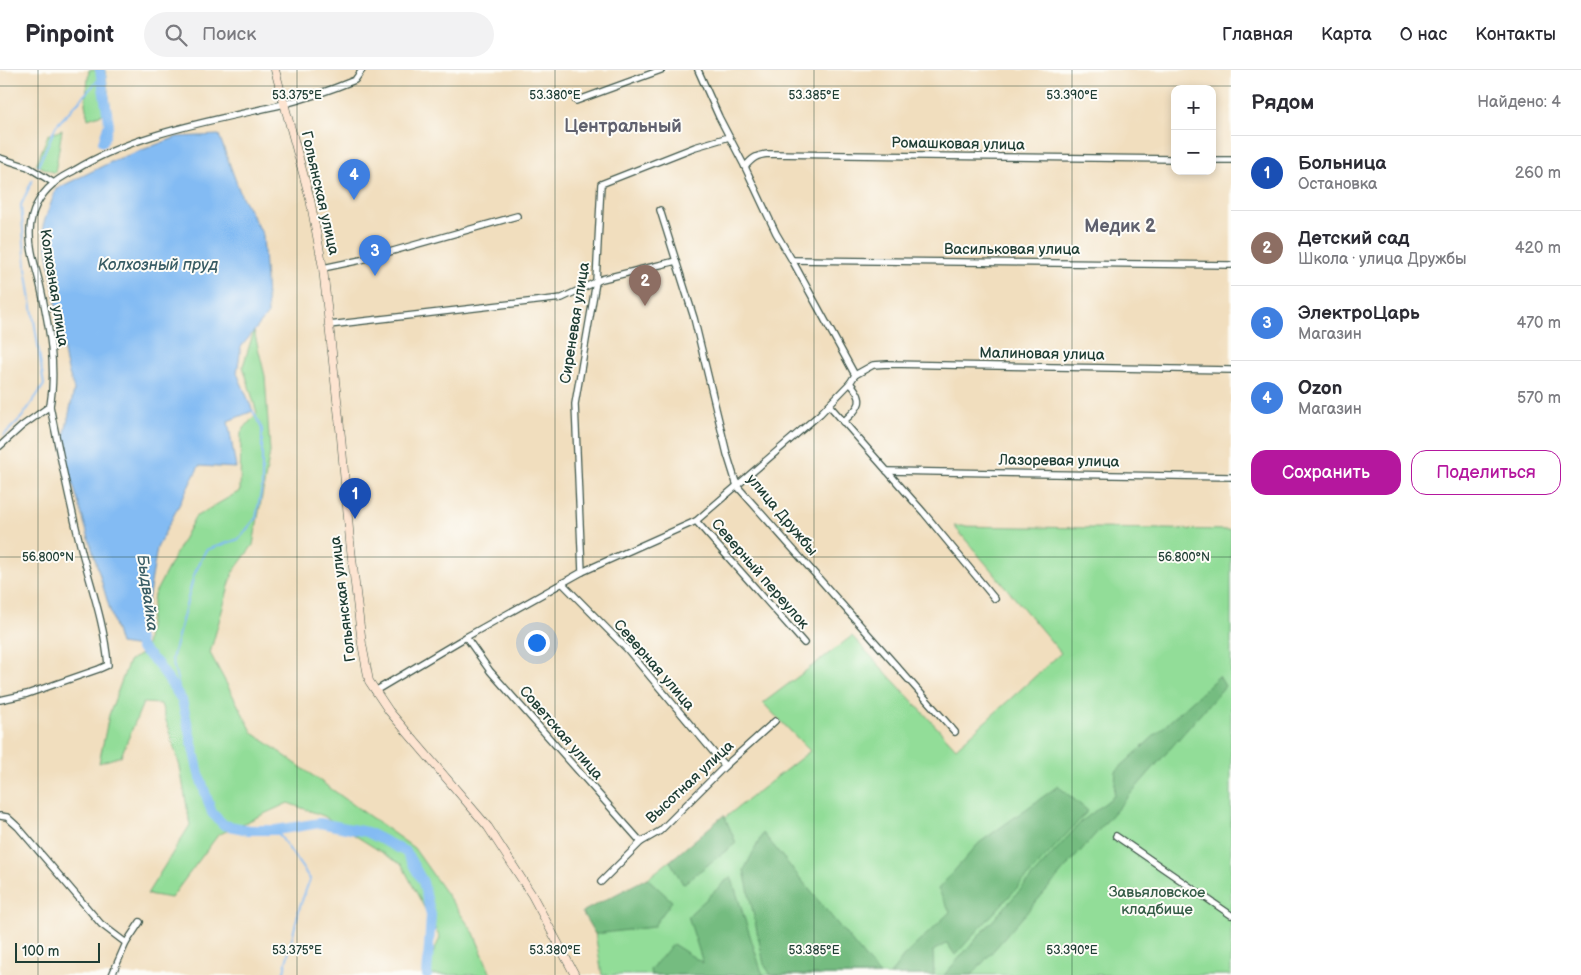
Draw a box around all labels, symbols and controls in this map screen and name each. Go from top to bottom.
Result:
search box [144,12,494,57]
text: Pinpoint [25,20,114,49]
icon: search [162,21,190,49]
text: Поиск [202,23,256,46]
text: Главная [1222,24,1293,45]
text: Карта [1321,24,1372,45]
text: О нас [1400,24,1447,45]
text: Контакты [1475,24,1556,45]
map controls [1171,85,1216,175]
button: + [1171,85,1216,130]
text: 53.375°E [272,88,322,103]
text: 53.380°E [529,88,581,103]
text: 53.385°E [788,88,840,103]
text: 53.390°E [1046,88,1098,103]
text: Рядом [1251,90,1314,115]
text: Найдено: 4 [1477,93,1561,112]
district label: Центральный [564,116,682,137]
street label: Гольянская улица [297,129,344,257]
button: − [1171,130,1216,175]
street label: Ромашковая улица [891,133,1025,155]
text: Больница [1298,152,1386,175]
pin: 4 [338,159,370,200]
text: 1 [1264,164,1270,183]
text: 260 m [1515,164,1561,183]
text: Остановка [1298,175,1377,194]
district label: Медик 2 [1084,216,1156,237]
text: Детский сад [1298,227,1409,250]
street label: Колхозная улица [35,228,73,348]
pin: 3 [359,235,391,276]
text: 2 [1262,239,1272,258]
text: 420 m [1515,239,1561,258]
street label: Васильковая улица [944,240,1080,259]
text: Школа · улица Дружбы [1298,250,1467,269]
water label: Колхозный пруд [98,256,218,275]
street label: Сиреневая улица [556,261,594,385]
pin: 2 [629,265,661,306]
text: ЭлектроЦарь [1298,302,1420,325]
text: 3 [1262,314,1272,333]
text: 470 m [1516,314,1561,333]
text: Магазин [1298,325,1362,344]
street label: Малиновая улица [979,343,1105,365]
text: Ozon [1298,377,1342,400]
text: 4 [1262,389,1272,408]
text: 570 m [1517,389,1561,408]
text: Магазин [1298,400,1362,419]
street label: Лазоревая улица [997,450,1120,472]
button: Сохранить [1251,450,1401,495]
button: Поделиться [1411,450,1561,495]
street label: улица Дружбы [742,470,822,560]
pin: 1 [339,478,371,519]
street label: Северный переулок [707,515,813,633]
street label: Гольянская улица [326,535,360,663]
text: 56.800°N [22,550,74,565]
text: 56.800°N [1158,550,1210,565]
water label: Быдвайка [132,553,162,633]
street label: Северная улица [609,616,699,715]
your location [524,630,550,656]
street label: Советская улица [515,682,607,784]
street label: Высотная улица [642,736,738,828]
park label: Завьяловское кладбище [1109,883,1205,919]
scale bar [15,940,100,963]
text: 100 m [22,943,59,960]
text: 53.375°E [272,943,322,958]
text: 53.380°E [529,943,581,958]
text: 53.385°E [788,943,840,958]
text: 53.390°E [1046,943,1098,958]

